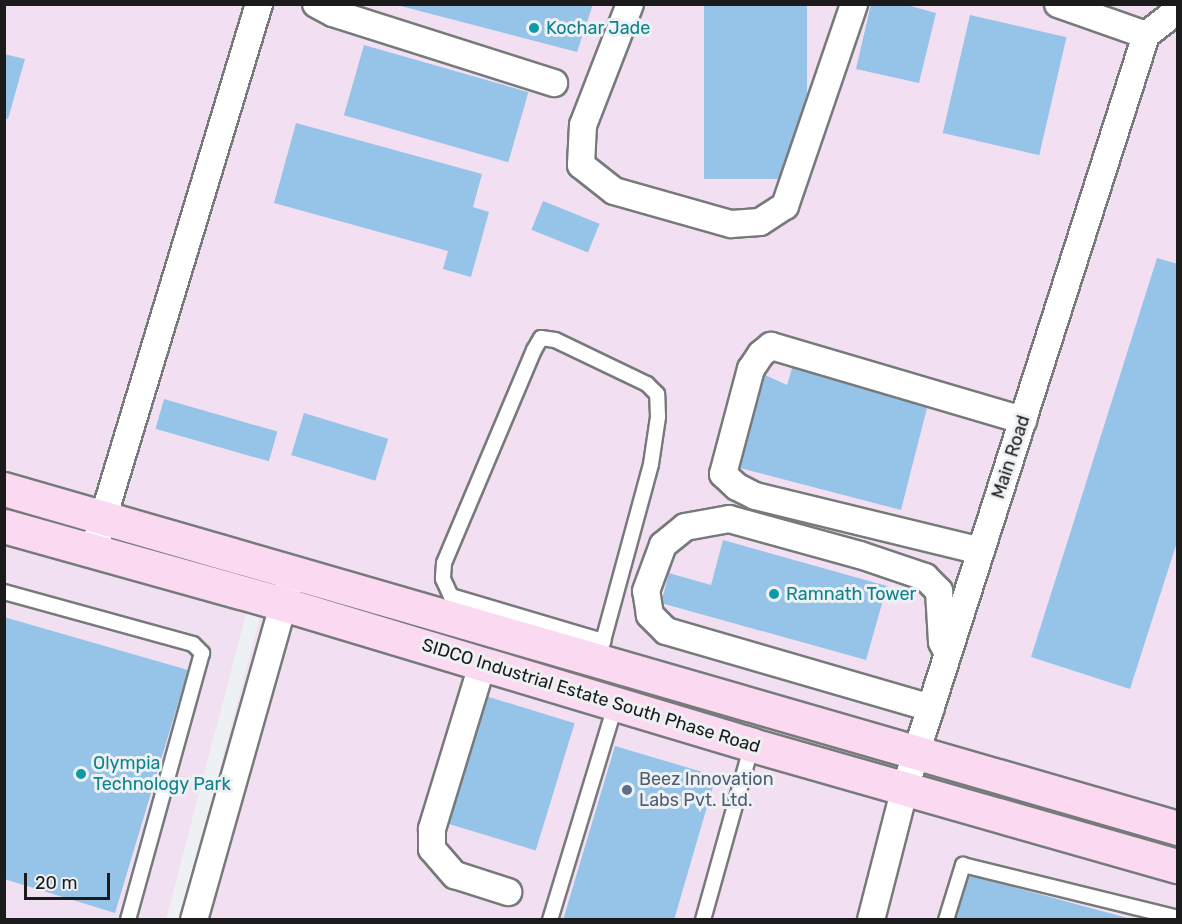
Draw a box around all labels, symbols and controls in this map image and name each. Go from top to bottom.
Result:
place label: Kochar Jade [546,17,651,39]
marker: Kochar Jade [527,21,541,35]
street label: Main Road [987,413,1035,501]
place label: Ramnath Tower [786,583,917,605]
marker: Ramnath Tower [767,587,781,601]
street label: SIDCO Industrial Estate South Phase Road [419,634,763,758]
place label: Olympia Technology Park [93,753,231,795]
marker: Olympia Technology Park [74,767,88,781]
place label: Beez Innovation Labs Pvt. Ltd. [639,769,774,812]
marker: Beez Innovation Labs Pvt. Ltd. [620,783,634,797]
scale bar [27,861,112,899]
text: 20 m [35,872,77,894]

